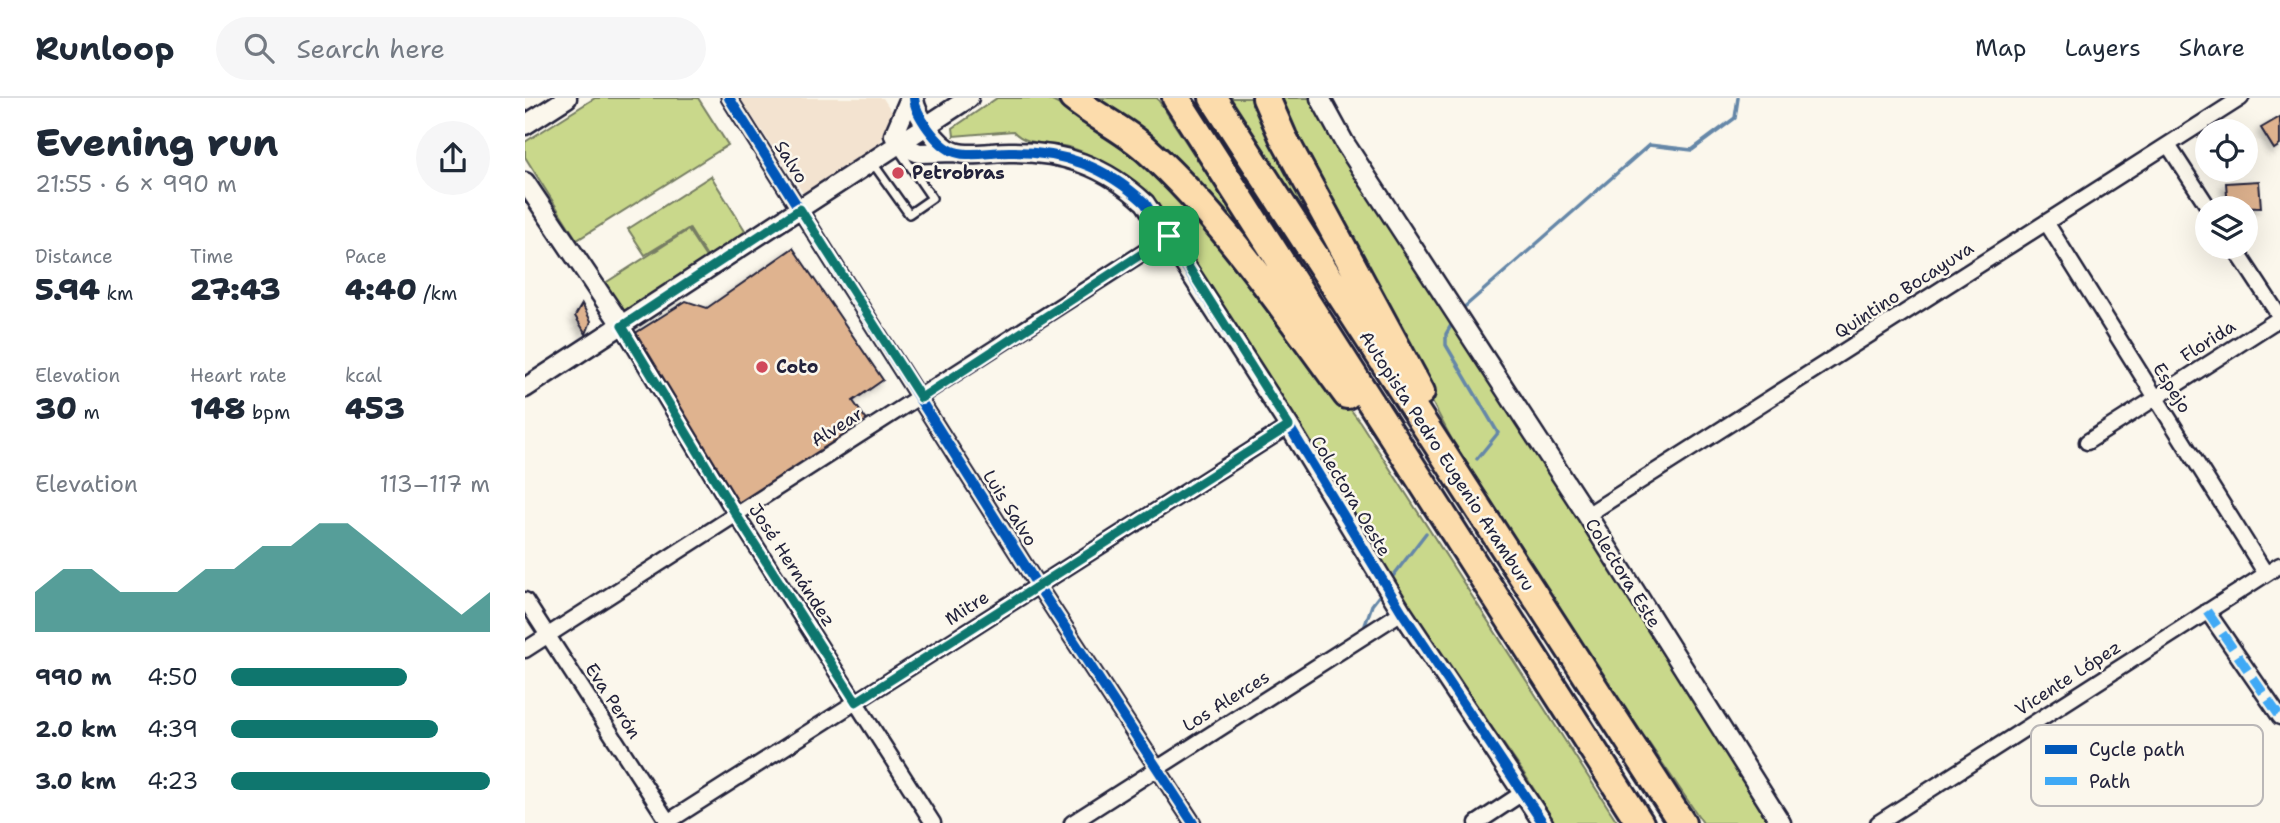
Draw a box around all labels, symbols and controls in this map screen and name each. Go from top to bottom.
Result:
search box [216,17,706,80]
text: Runloop [35,26,174,71]
icon: search [240,29,278,67]
text: Search here [296,31,445,66]
text: Map [1975,32,2026,64]
text: Layers [2064,32,2141,64]
text: Share [2179,32,2245,64]
text: Evening run [35,117,278,168]
map controls [2195,119,2258,259]
button: locate [2195,119,2258,182]
button: share [416,121,490,195]
street label: Salvo [769,136,813,188]
place label: Petrobras [912,161,1005,185]
marker: Petrobras [890,165,906,181]
text: 21:55 · 6 × 990 m [35,169,237,199]
button: layers [2195,196,2258,259]
pin [1139,206,1199,266]
icon: arrive [1150,217,1188,255]
street label: Quintino Bocayuva [1830,236,1978,344]
text: Distance [35,244,113,269]
text: Time [190,244,234,269]
text: Pace [345,244,387,269]
text: 5.94 [35,269,100,310]
text: 27:43 [190,269,281,310]
text: 4:40 [345,269,417,310]
text: km [100,281,133,306]
text: /km [417,281,457,306]
street label: Florida [2176,314,2240,368]
street label: Autopista Pedro Eugenio Aramburu [1354,326,1540,596]
place label: Coto [776,355,818,379]
street label: Espejo [2147,358,2197,418]
marker: Coto [754,359,770,375]
text: Elevation [35,363,120,388]
text: Heart rate [190,363,287,388]
text: kcal [345,363,382,388]
text: 30 [35,388,77,429]
text: 148 [190,388,246,429]
text: 453 [345,388,405,429]
text: m [77,400,100,425]
text: bpm [246,400,290,425]
street label: Alvear [806,402,868,452]
street label: Colectora Oeste [1305,431,1397,561]
street label: Luis Salvo [977,465,1043,551]
text: Elevation [35,469,138,499]
text: 113–117 m [379,469,490,499]
street label: José Hernández [743,499,841,631]
street label: Colectora Este [1580,514,1666,632]
street label: Mitre [941,585,993,631]
street label: Vicente López [2011,635,2125,721]
street label: Eva Perón [580,658,646,744]
text: 990 m [35,662,112,692]
text: 4:50 [147,662,198,692]
street label: Los Alerces [1178,665,1274,737]
text: 2.0 km [35,714,117,744]
text: 4:39 [147,714,198,744]
legend [2031,725,2263,806]
text: Cycle path [2089,737,2185,762]
text: 3.0 km [35,766,116,796]
text: 4:23 [147,766,198,796]
text: Path [2089,769,2131,794]

